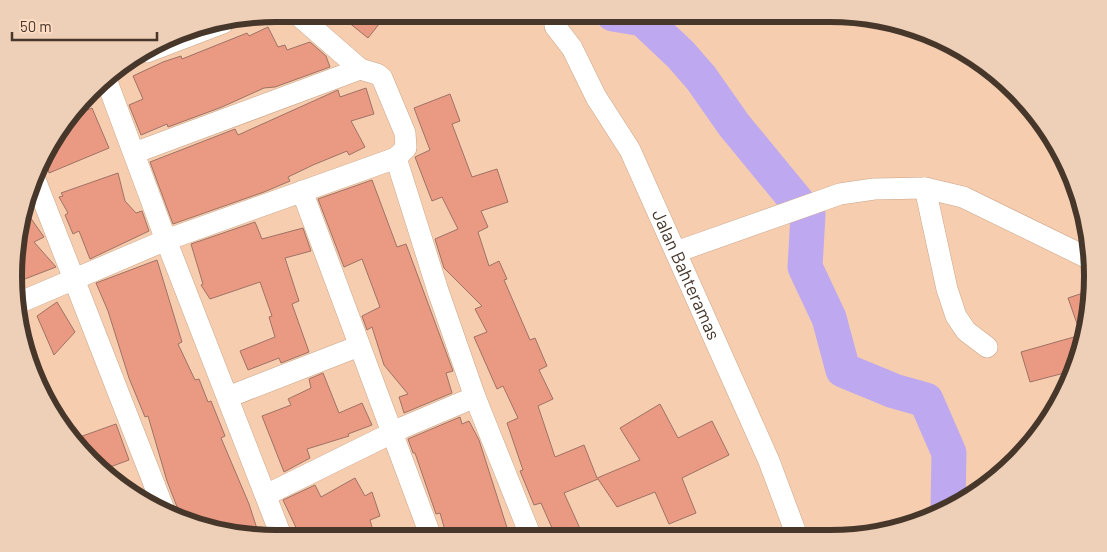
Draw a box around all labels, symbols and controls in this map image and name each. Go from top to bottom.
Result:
scale bar [12,10,158,42]
text: 50 m [20,17,52,35]
street label: Jalan Bahteramas [648,206,725,343]

